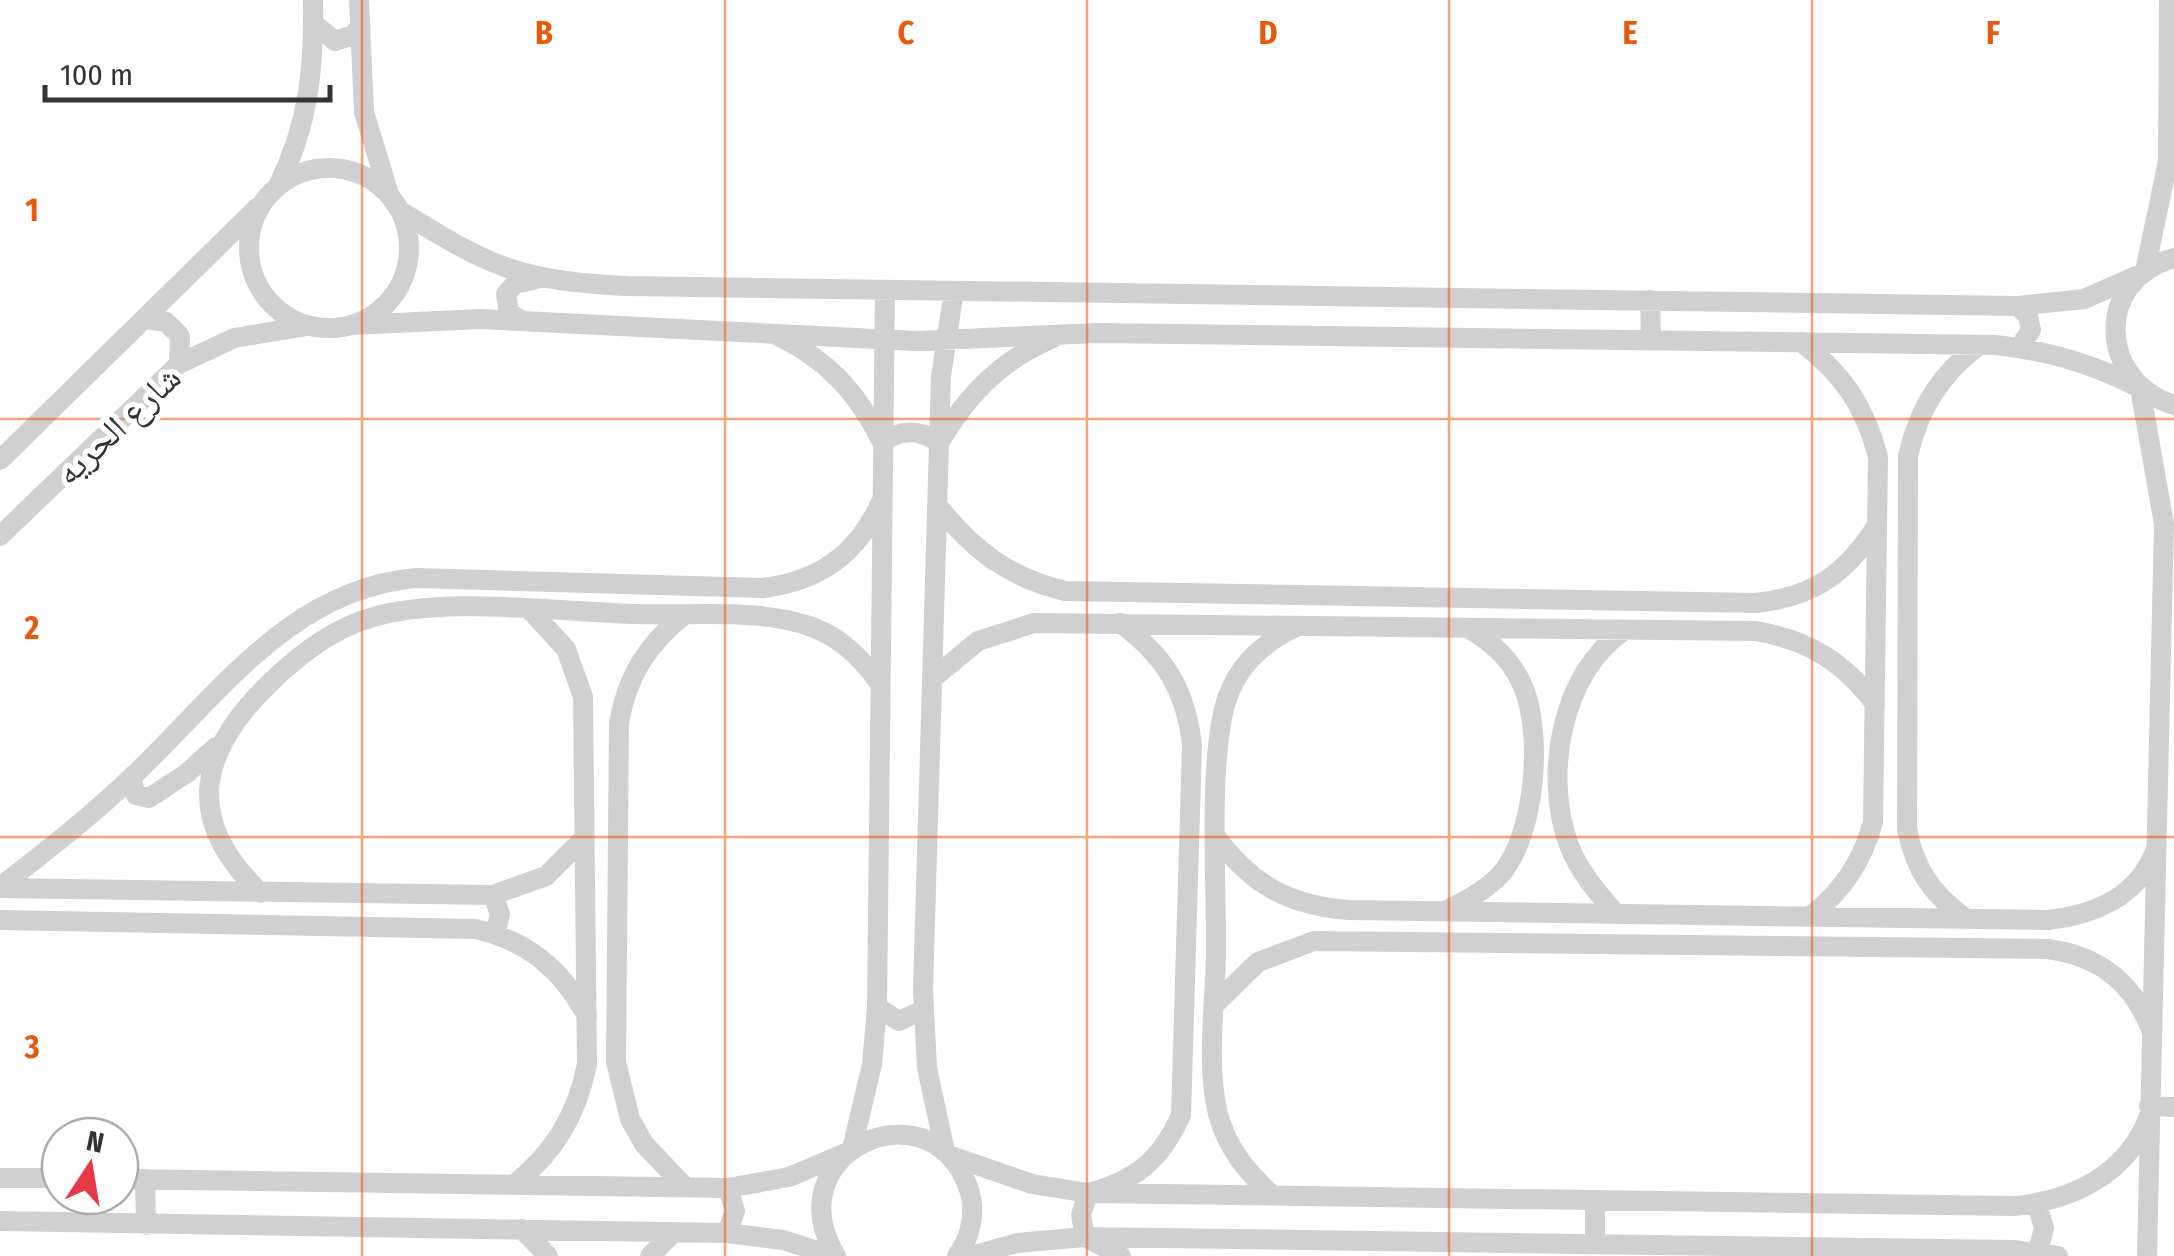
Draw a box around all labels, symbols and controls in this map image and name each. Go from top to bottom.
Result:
text: B [535,14,553,52]
text: C [898,14,915,52]
text: D [1258,14,1278,52]
text: E [1622,14,1638,52]
text: F [1986,14,2000,52]
scale bar [45,40,330,102]
text: 100 m [60,57,133,93]
text: 1 [25,191,39,229]
street label: شارع الحريه [47,357,190,494]
text: 2 [24,609,40,647]
text: 3 [23,1028,40,1066]
north arrow [40,1116,140,1216]
text: N [83,1124,107,1160]

